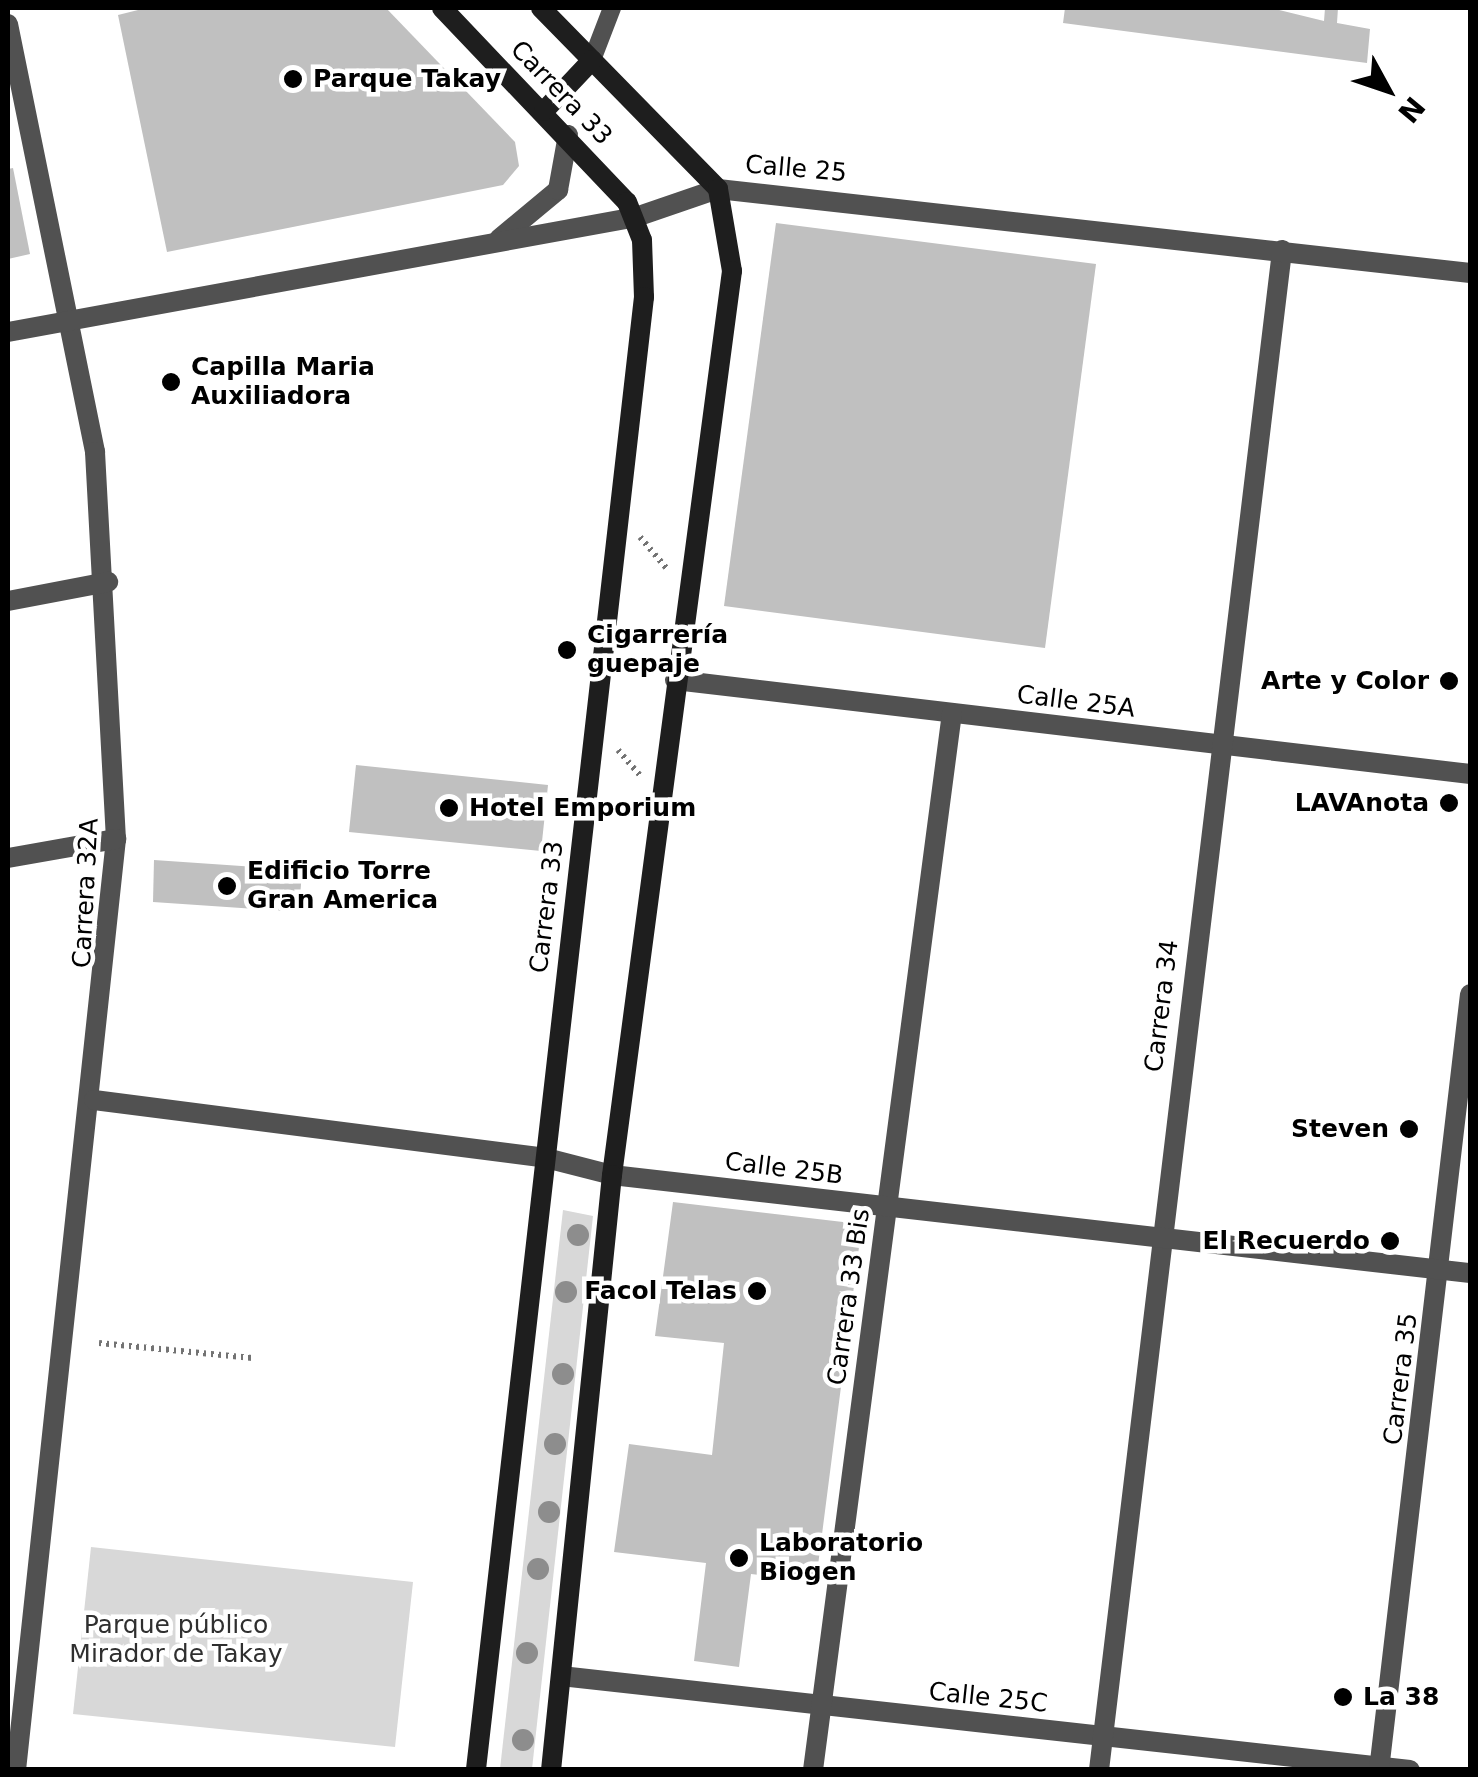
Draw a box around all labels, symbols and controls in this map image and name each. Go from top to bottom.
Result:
street label: Carrera 33 [504,35,618,151]
north arrow [1338,40,1438,140]
place label: Parque Takay [313,64,501,94]
marker: Parque Takay [282,68,304,90]
text: N [1391,90,1432,129]
street label: Calle 25 [744,150,848,188]
place label: Capilla Maria Auxiliadora [191,353,375,412]
marker: Capilla Maria Auxiliadora [160,371,182,393]
place label: Cigarrería guepaje [587,621,728,680]
marker: Cigarrería guepaje [556,639,578,661]
place label: Arte y Color [1261,666,1429,696]
marker: Arte y Color [1438,670,1460,692]
street label: Calle 25A [1015,680,1137,724]
place label: LAVAnota [1295,788,1429,818]
marker: LAVAnota [1438,792,1460,814]
place label: Hotel Emporium [469,793,696,823]
marker: Hotel Emporium [438,797,460,819]
street label: Carrera 32A [67,817,105,969]
street label: Carrera 33 [524,839,570,975]
place label: Edificio Torre Gran America [247,857,438,916]
marker: Edificio Torre Gran America [216,875,238,897]
street label: Carrera 34 [1139,938,1185,1074]
place label: Steven [1291,1114,1389,1144]
marker: Steven [1398,1118,1420,1140]
street label: Calle 25B [723,1147,845,1191]
street label: Carrera 33 Bis [822,1207,876,1387]
place label: El Recuerdo [1202,1226,1370,1256]
marker: El Recuerdo [1379,1230,1401,1252]
place label: Facol Telas [584,1276,737,1306]
marker: Facol Telas [746,1280,768,1302]
street label: Carrera 35 [1378,1311,1424,1447]
place label: Laboratorio Biogen [759,1529,923,1588]
marker: Laboratorio Biogen [728,1547,750,1569]
park label: Parque público Mirador de Takay [69,1611,283,1670]
street label: Calle 25C [927,1677,1049,1719]
place label: La 38 [1363,1682,1439,1712]
marker: La 38 [1332,1686,1354,1708]

